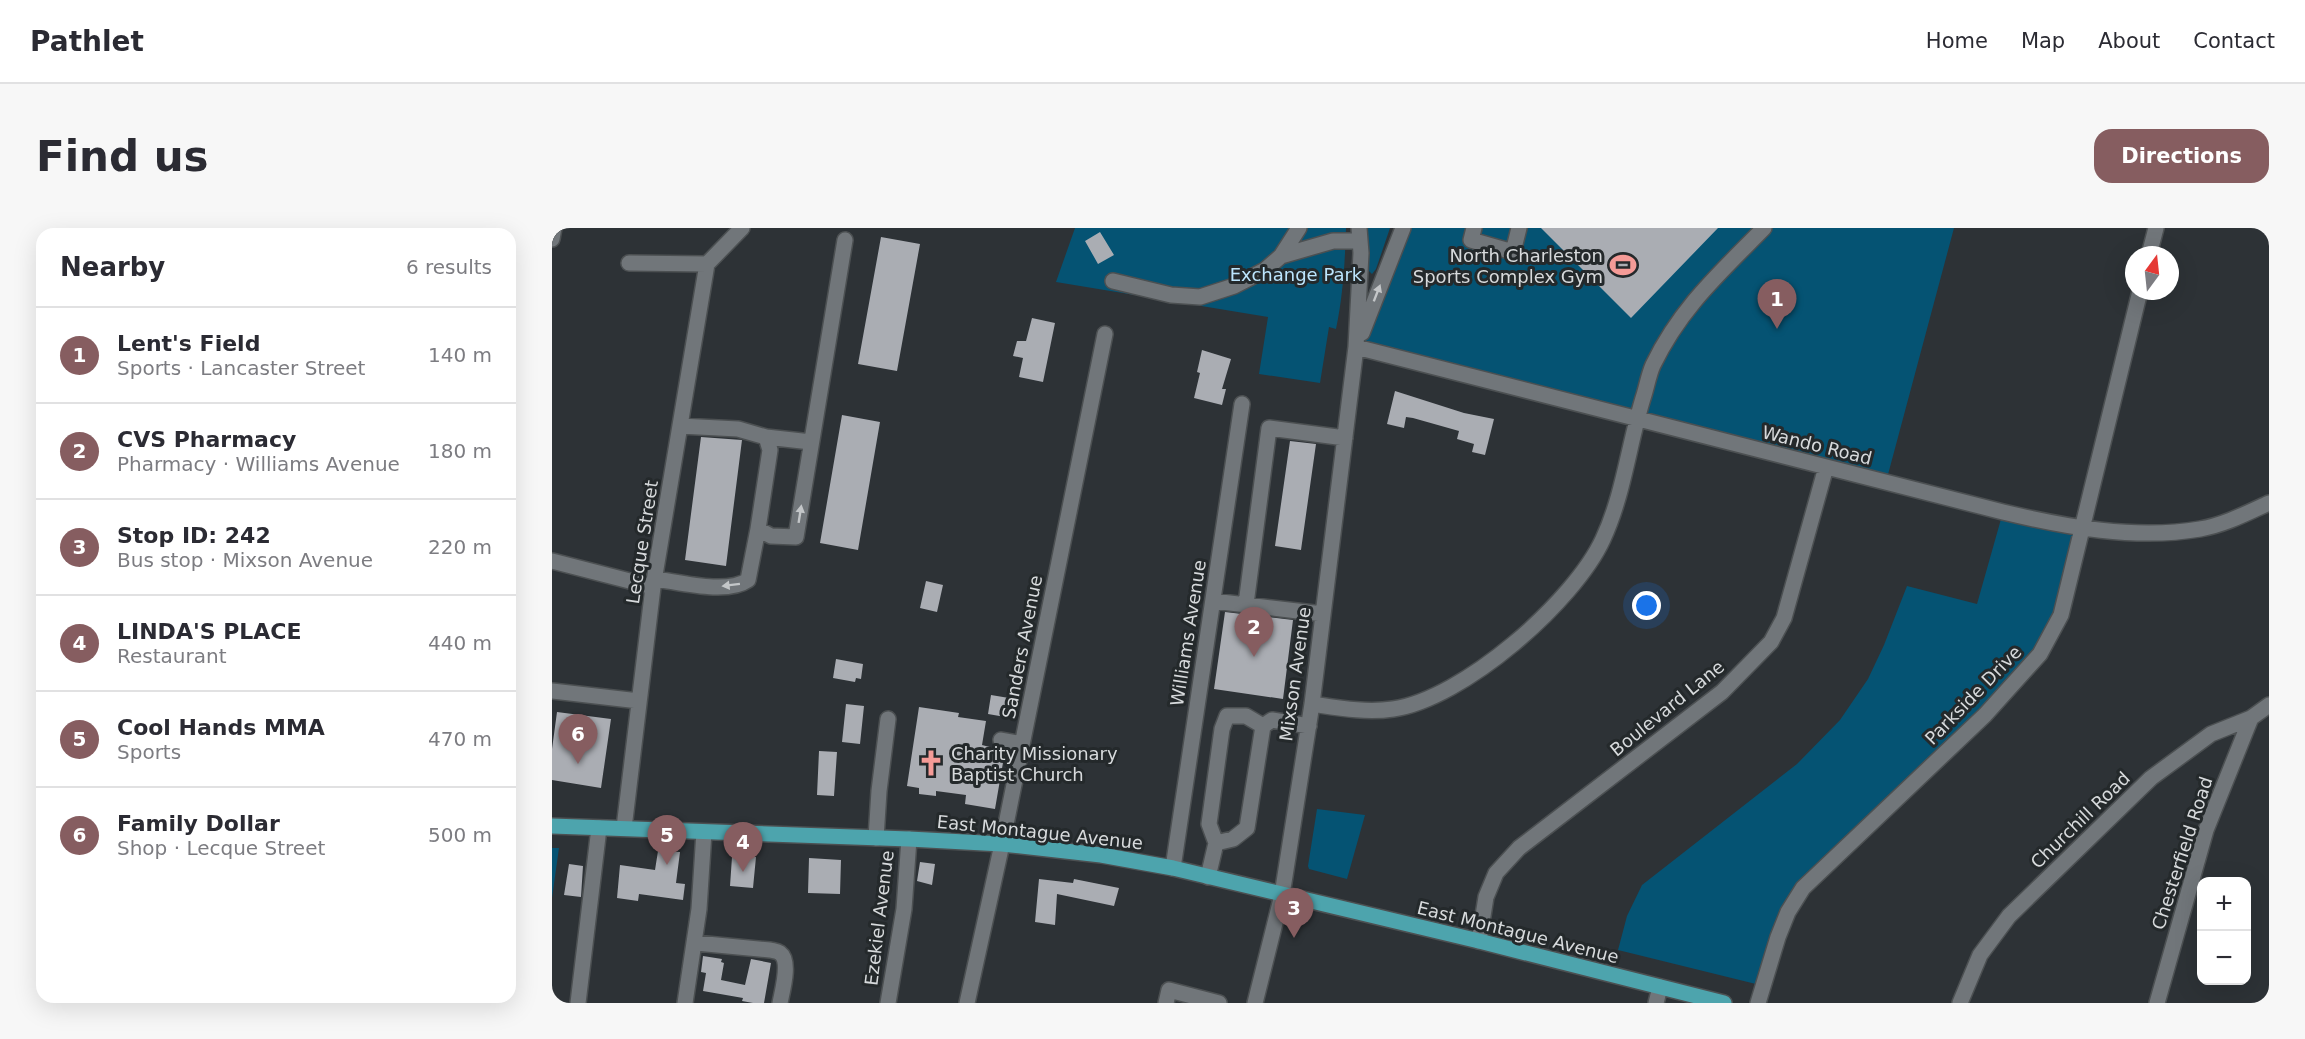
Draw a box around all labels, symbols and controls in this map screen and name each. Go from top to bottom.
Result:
text: Pathlet [30,25,144,58]
text: Home [1926,29,1988,53]
text: Map [2021,29,2065,53]
text: About [2098,29,2160,53]
text: Contact [2193,29,2275,53]
button: Directions [2094,129,2269,183]
text: Find us [36,132,209,181]
place label: North Charleston Sports Complex Gym [1413,245,1603,287]
north arrow [2125,246,2179,300]
sports icon: North Charleston Sports Complex Gym [1608,250,1638,280]
text: Nearby [60,252,165,282]
text: 6 results [406,255,492,279]
park label: Exchange Park [1230,264,1363,285]
pin: 1 [1758,279,1796,329]
one-way arrow [1373,284,1383,302]
text: Lent's Field [117,331,260,356]
text: 1 [73,343,86,367]
text: 140 m [428,343,492,367]
text: Sports · Lancaster Street [117,356,365,380]
street label: Wando Road [1760,421,1874,469]
text: CVS Pharmacy [117,427,296,452]
text: 2 [73,439,86,463]
text: 180 m [428,439,492,463]
text: Pharmacy · Williams Avenue [117,452,400,476]
street label: Lecque Street [622,479,662,605]
one-way arrow [795,504,804,523]
text: Stop ID: 242 [117,523,271,548]
text: 3 [73,535,86,559]
text: 220 m [428,535,492,559]
text: Bus stop · Mixson Avenue [117,548,373,572]
street label: Williams Avenue [1166,558,1210,708]
street label: Sanders Avenue [998,573,1046,721]
one-way arrow [722,581,741,590]
your location [1632,591,1661,620]
street label: Mixson Avenue [1275,605,1315,743]
pin: 2 [1234,608,1274,657]
text: LINDA'S PLACE [117,619,302,644]
text: 4 [73,631,86,655]
text: 440 m [428,631,492,655]
street label: Parkside Drive [1920,641,2026,749]
text: Restaurant [117,644,227,668]
street label: Boulevard Lane [1606,656,1728,760]
pin: 6 [558,714,598,764]
text: Cool Hands MMA [117,715,325,740]
text: 5 [73,727,86,751]
text: 470 m [428,727,492,751]
text: Sports [117,740,181,764]
place label: Charity Missionary Baptist Church [951,743,1118,785]
church icon: Charity Missionary Baptist Church [916,748,946,778]
street label: Churchill Road [2026,767,2134,873]
street label: Chesterfield Road [2147,774,2217,932]
text: Family Dollar [117,811,280,836]
street label: East Montague Avenue [936,811,1144,853]
pin: 5 [648,816,686,865]
pin: 4 [724,822,762,872]
text: 6 [73,823,86,847]
text: 500 m [428,823,492,847]
text: Shop · Lecque Street [117,836,325,860]
street label: Ezekiel Avenue [860,849,898,987]
map controls [2197,877,2251,985]
button: + [2197,877,2251,931]
pin: 3 [1274,888,1314,938]
street label: East Montague Avenue [1415,897,1621,967]
button: − [2197,931,2251,985]

